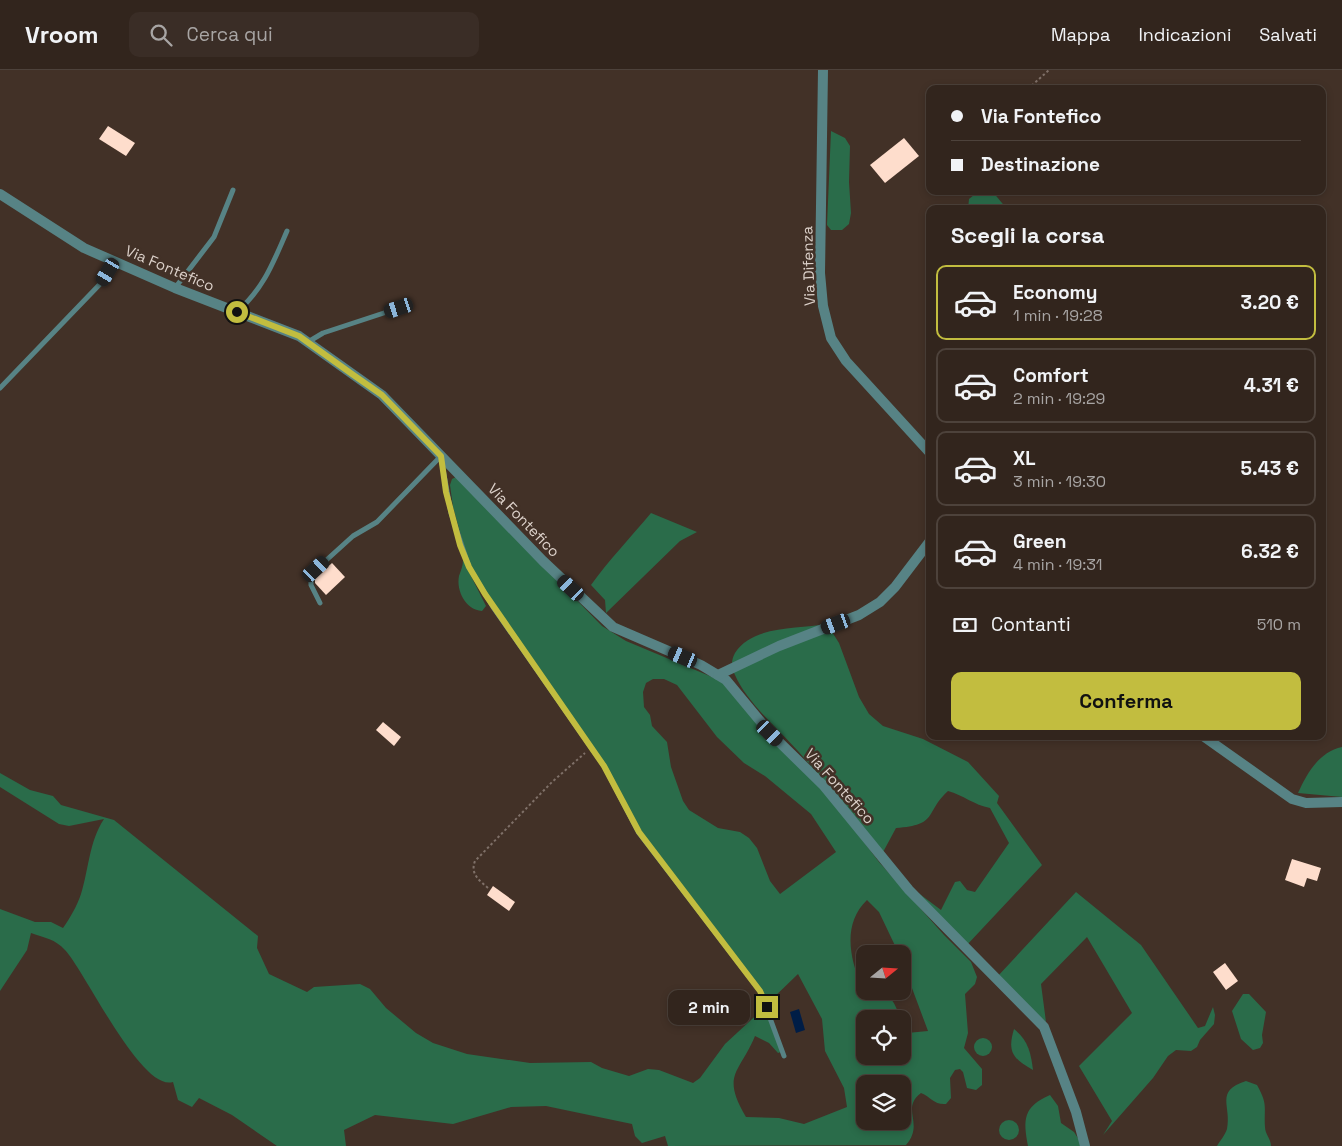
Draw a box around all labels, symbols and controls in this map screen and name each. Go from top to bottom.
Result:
search box [129,12,479,57]
text: Vroom [25,19,99,50]
icon: search [147,21,175,49]
text: Cerca qui [187,22,273,47]
text: Mappa [1051,23,1110,46]
text: Indicazioni [1138,23,1231,46]
text: Salvati [1259,23,1317,46]
text: Via Fontefico [981,104,1101,129]
text: Destinazione [981,152,1100,177]
text: Scegli la corsa [951,221,1104,249]
street label: Via Difenza [797,225,819,306]
street label: Via Fontefico [123,241,217,295]
car [93,255,122,289]
icon: car [953,280,998,325]
text: Economy [1013,280,1097,305]
text: 3.20 € [1240,290,1299,315]
car [382,296,415,320]
route start [226,301,248,323]
text: 1 min · 19:28 [1013,305,1103,326]
icon: car [953,363,998,408]
text: Comfort [1013,363,1089,388]
text: 4.31 € [1244,373,1299,398]
text: 2 min · 19:29 [1013,388,1105,409]
icon: car [953,446,998,491]
text: XL [1013,446,1036,471]
text: 5.43 € [1241,456,1299,481]
text: 3 min · 19:30 [1013,471,1106,492]
street label: Via Fontefico [484,479,564,561]
icon: car [953,529,998,574]
text: Green [1013,529,1066,554]
text: 6.32 € [1241,539,1299,564]
car [299,553,332,585]
text: 4 min · 19:31 [1013,554,1102,575]
car [554,572,587,604]
icon: cash [951,611,979,639]
car [819,612,852,636]
text: Contanti [991,612,1071,637]
text: 510 m [1257,614,1301,635]
car [666,644,699,670]
button: Conferma [951,672,1301,730]
car [753,717,786,749]
street label: Via Fontefico [801,744,879,828]
north arrow [856,945,911,1000]
map controls [856,945,911,1130]
callout: 2 min [667,990,750,1024]
route end [756,996,778,1018]
text: 2 min [688,997,730,1018]
button: locate [856,1010,911,1065]
button: layers [856,1075,911,1130]

